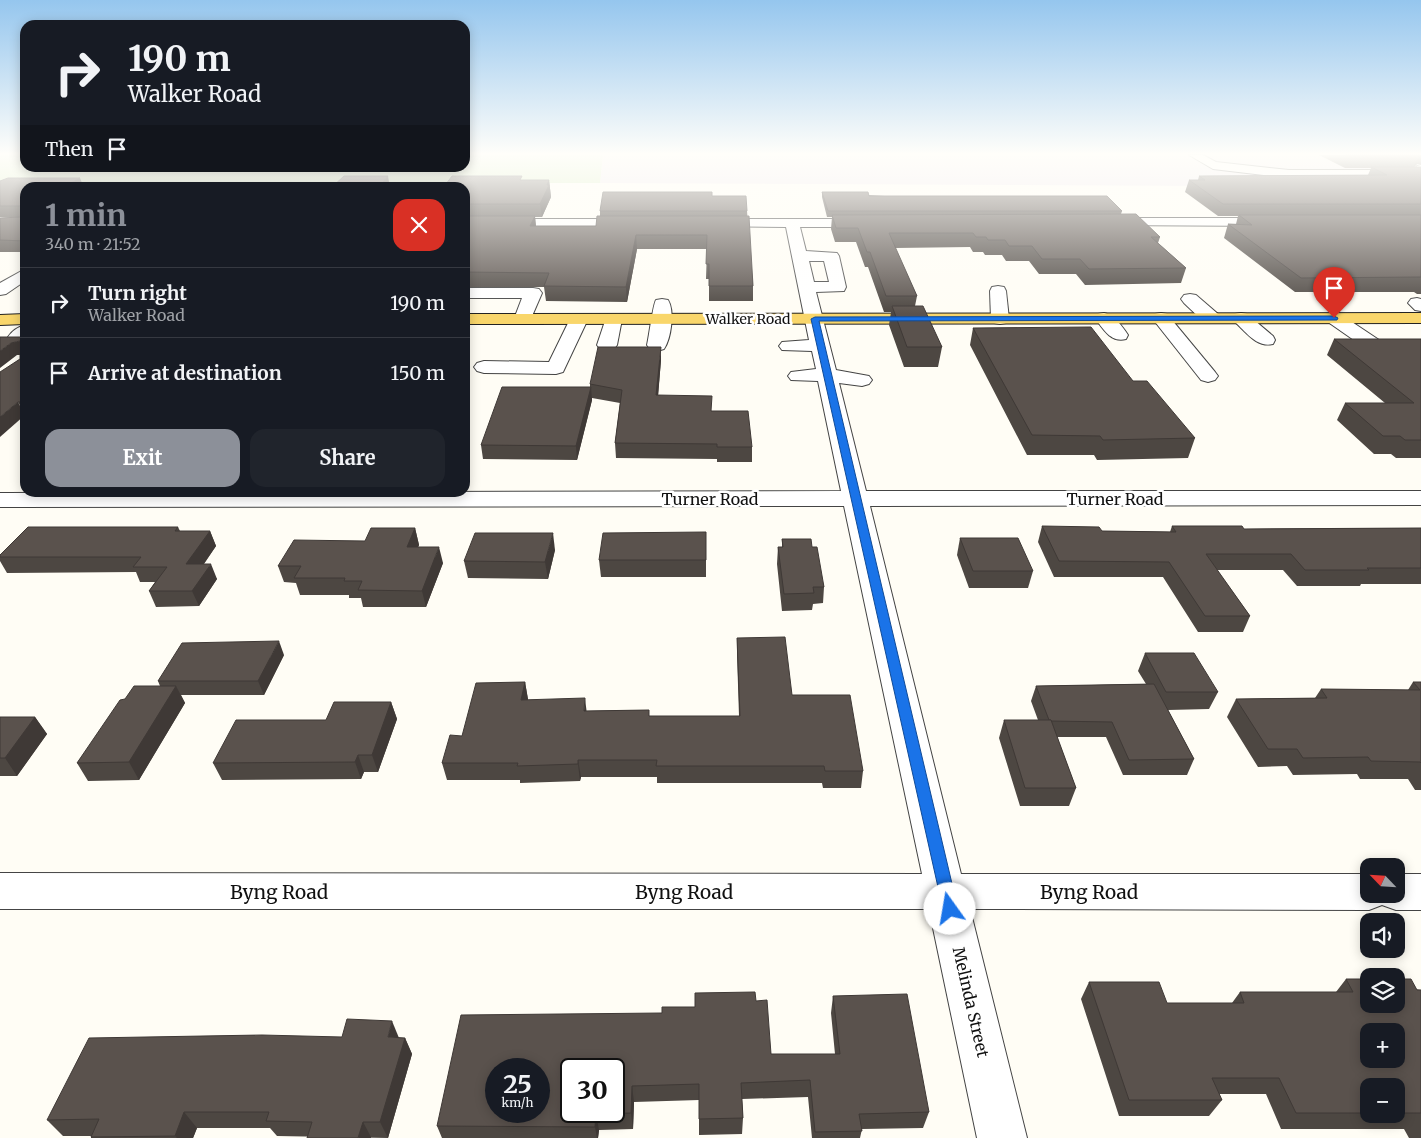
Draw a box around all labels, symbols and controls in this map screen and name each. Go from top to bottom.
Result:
text: 190 m [128,37,231,81]
icon: right [45,40,110,105]
text: Walker Road [128,80,261,108]
icon: arrive [103,135,131,163]
text: Then [45,137,93,161]
text: 1 min [45,196,127,234]
button: close [393,199,445,251]
text: 340 m · 21:52 [45,234,141,254]
pin [1313,267,1355,318]
icon: arrive [1320,274,1348,302]
text: Turn right [88,281,187,305]
icon: right [45,289,73,317]
text: 190 m [390,291,445,315]
text: Walker Road [88,305,185,325]
street label: Walker Road [705,310,791,328]
icon: arrive [45,359,73,387]
text: Arrive at destination [88,361,282,385]
text: 150 m [391,361,445,385]
button: Exit [45,429,240,487]
button: Share [250,429,445,487]
street label: Turner Road [661,489,759,509]
street label: Turner Road [1066,489,1164,509]
north arrow [1360,858,1405,902]
map controls [1360,858,1405,1123]
street label: Byng Road [230,880,328,904]
street label: Byng Road [635,880,733,904]
street label: Byng Road [1040,880,1138,904]
position arrow [923,882,975,934]
button: sound [1360,913,1405,958]
street label: Melinda Street [949,945,994,1060]
button: layers [1360,968,1405,1013]
button: + [1360,1023,1405,1068]
speed limit sign: 30 [560,1058,625,1123]
text: 25 [503,1068,532,1100]
button: − [1360,1078,1405,1123]
text: km/h [502,1095,533,1110]

